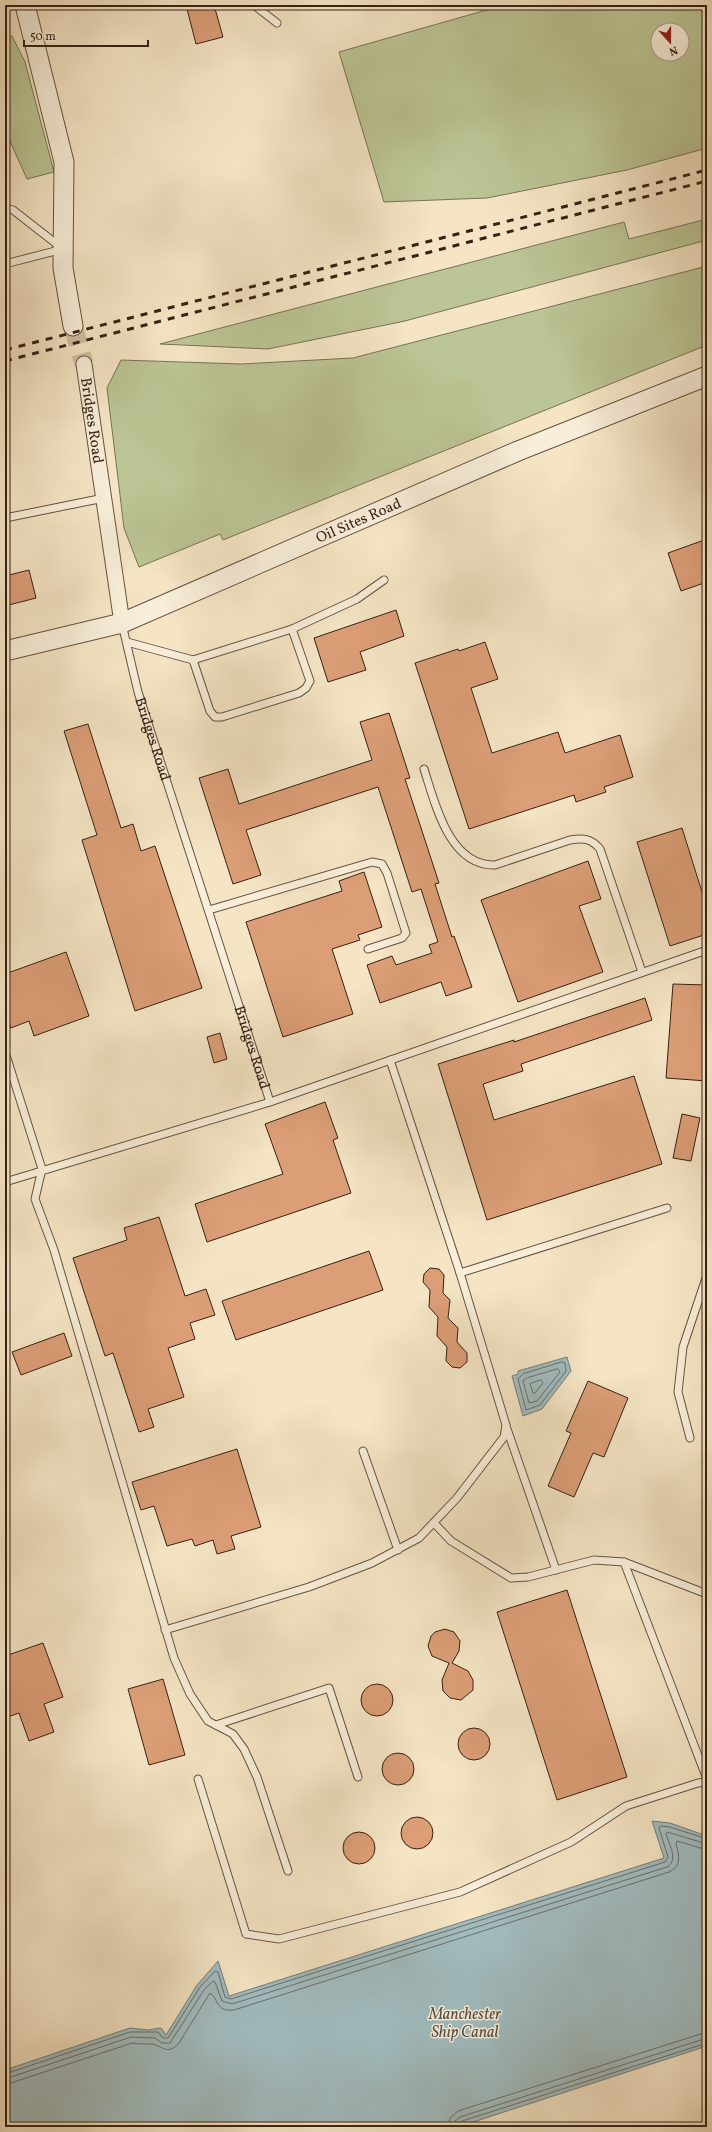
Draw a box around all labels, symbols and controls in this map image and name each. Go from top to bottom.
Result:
scale bar [24,22,148,48]
north arrow [650,22,690,62]
text: 50 m [30,29,56,45]
text: N [667,42,679,58]
street label: Bridges Road [74,376,107,465]
street label: Oil Sites Road [313,494,405,550]
street label: Bridges Road [128,695,175,784]
street label: Bridges Road [228,1003,274,1092]
water label: Manchester Ship Canal [428,2004,502,2044]

